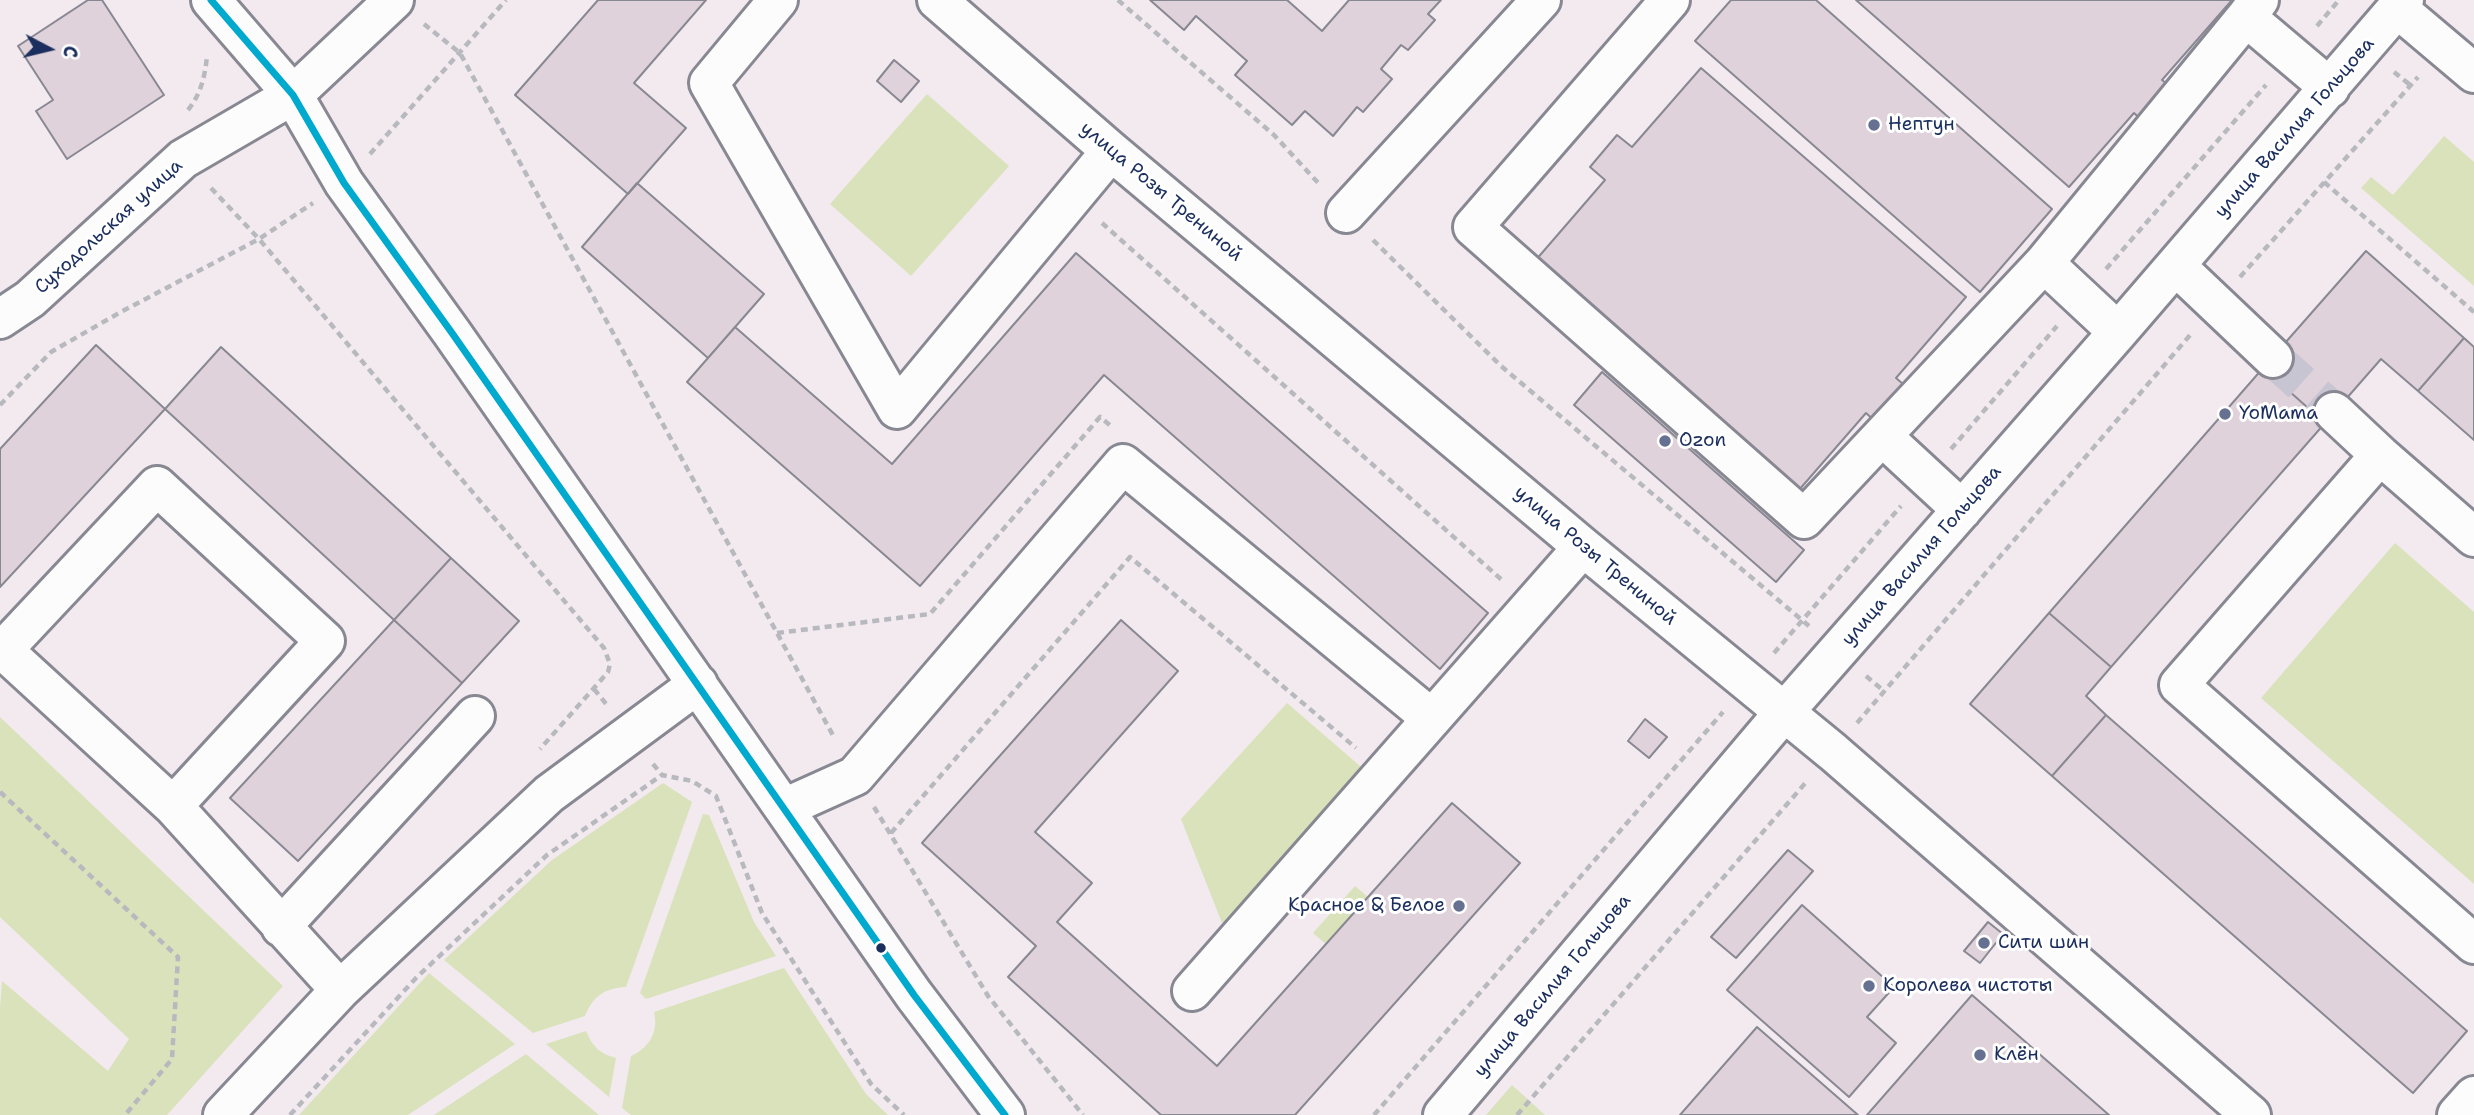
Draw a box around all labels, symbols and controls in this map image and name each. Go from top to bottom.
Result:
north arrow [14,14,84,84]
street label: улица Василия Гольцова [2210,33,2380,223]
text: С [57,44,83,59]
place label: Нептун [1888,114,1955,136]
street label: улица Розы Трениной [1075,117,1247,267]
marker: Нептун [1866,117,1882,133]
street label: Суходольская улица [30,155,188,299]
place label: YoMama [2239,403,2318,425]
marker: YoMama [2217,406,2233,422]
place label: Ozon [1679,430,1726,452]
marker: Ozon [1657,433,1673,449]
street label: улица Василия Гольцова [1837,461,2007,651]
street label: улица Розы Трениной [1509,481,1681,631]
street label: улица Василия Гольцова [1470,890,1636,1082]
place label: Красное & Белое [1288,895,1445,917]
marker: Красное & Белое [1451,898,1467,914]
place label: Сити шин [1998,932,2089,954]
marker: Сити шин [1976,935,1992,951]
unlabelled marker [874,941,888,955]
place label: Королева чистоты [1883,975,2053,997]
marker: Королева чистоты [1861,978,1877,994]
place label: Клён [1994,1044,2039,1066]
marker: Клён [1972,1047,1988,1063]

